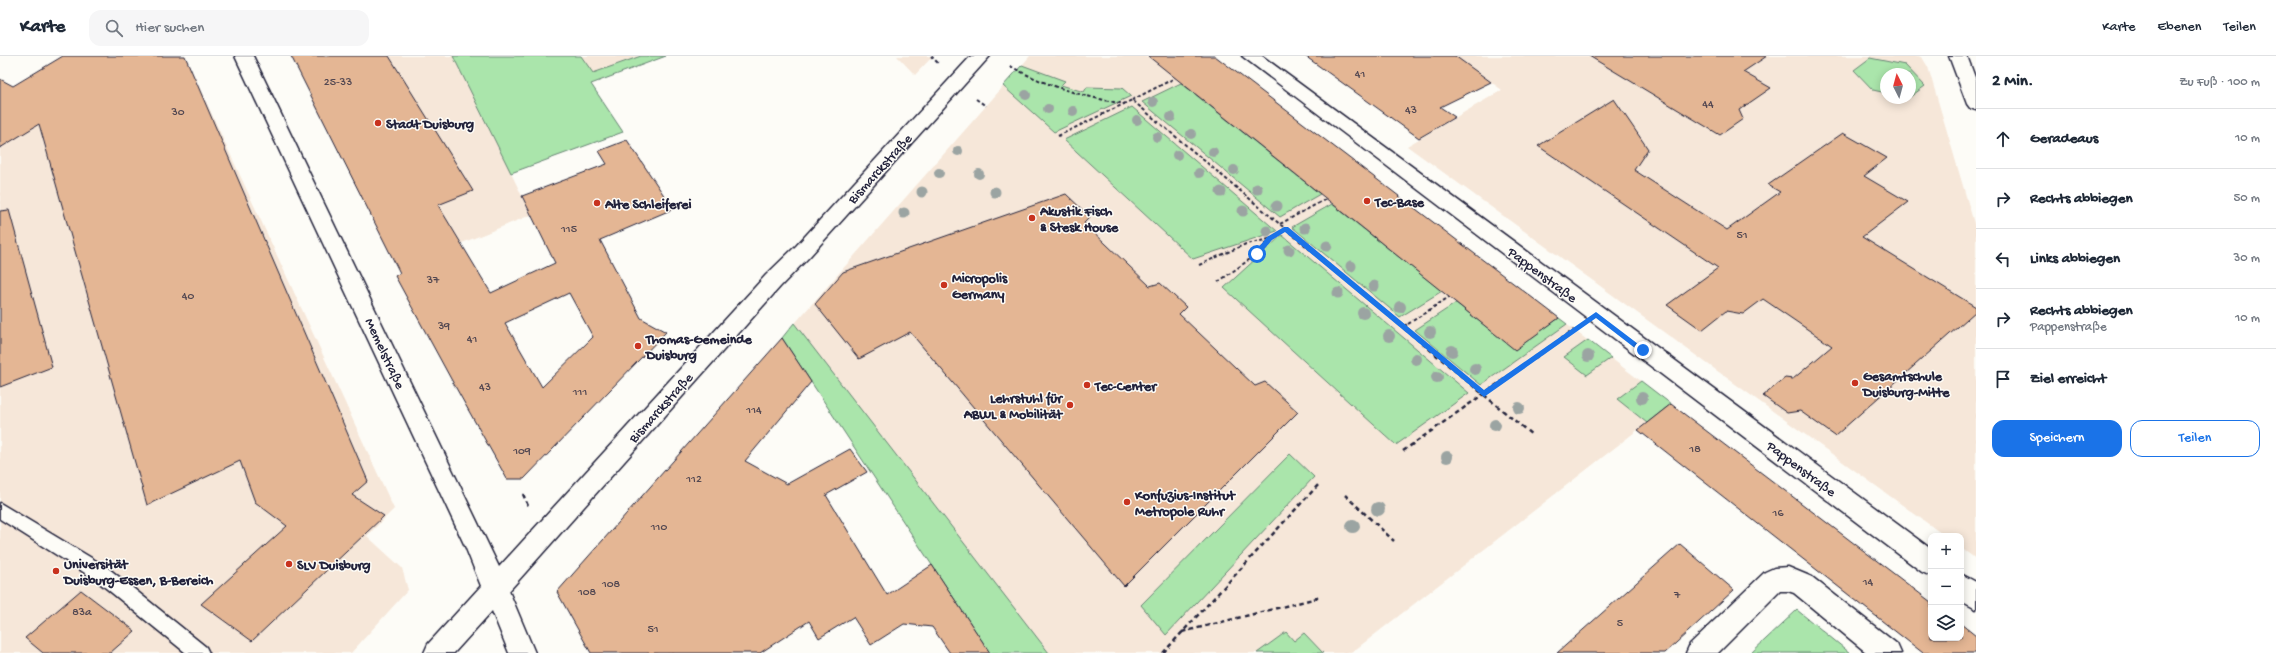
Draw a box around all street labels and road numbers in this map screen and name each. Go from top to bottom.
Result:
street label: Bismarckstraße [844,131,917,209]
street label: Pappenstraße [1503,244,1580,308]
street label: Memelstraße [360,316,408,393]
street label: Bismarckstraße [625,370,698,448]
street label: Pappenstraße [1762,438,1839,502]

